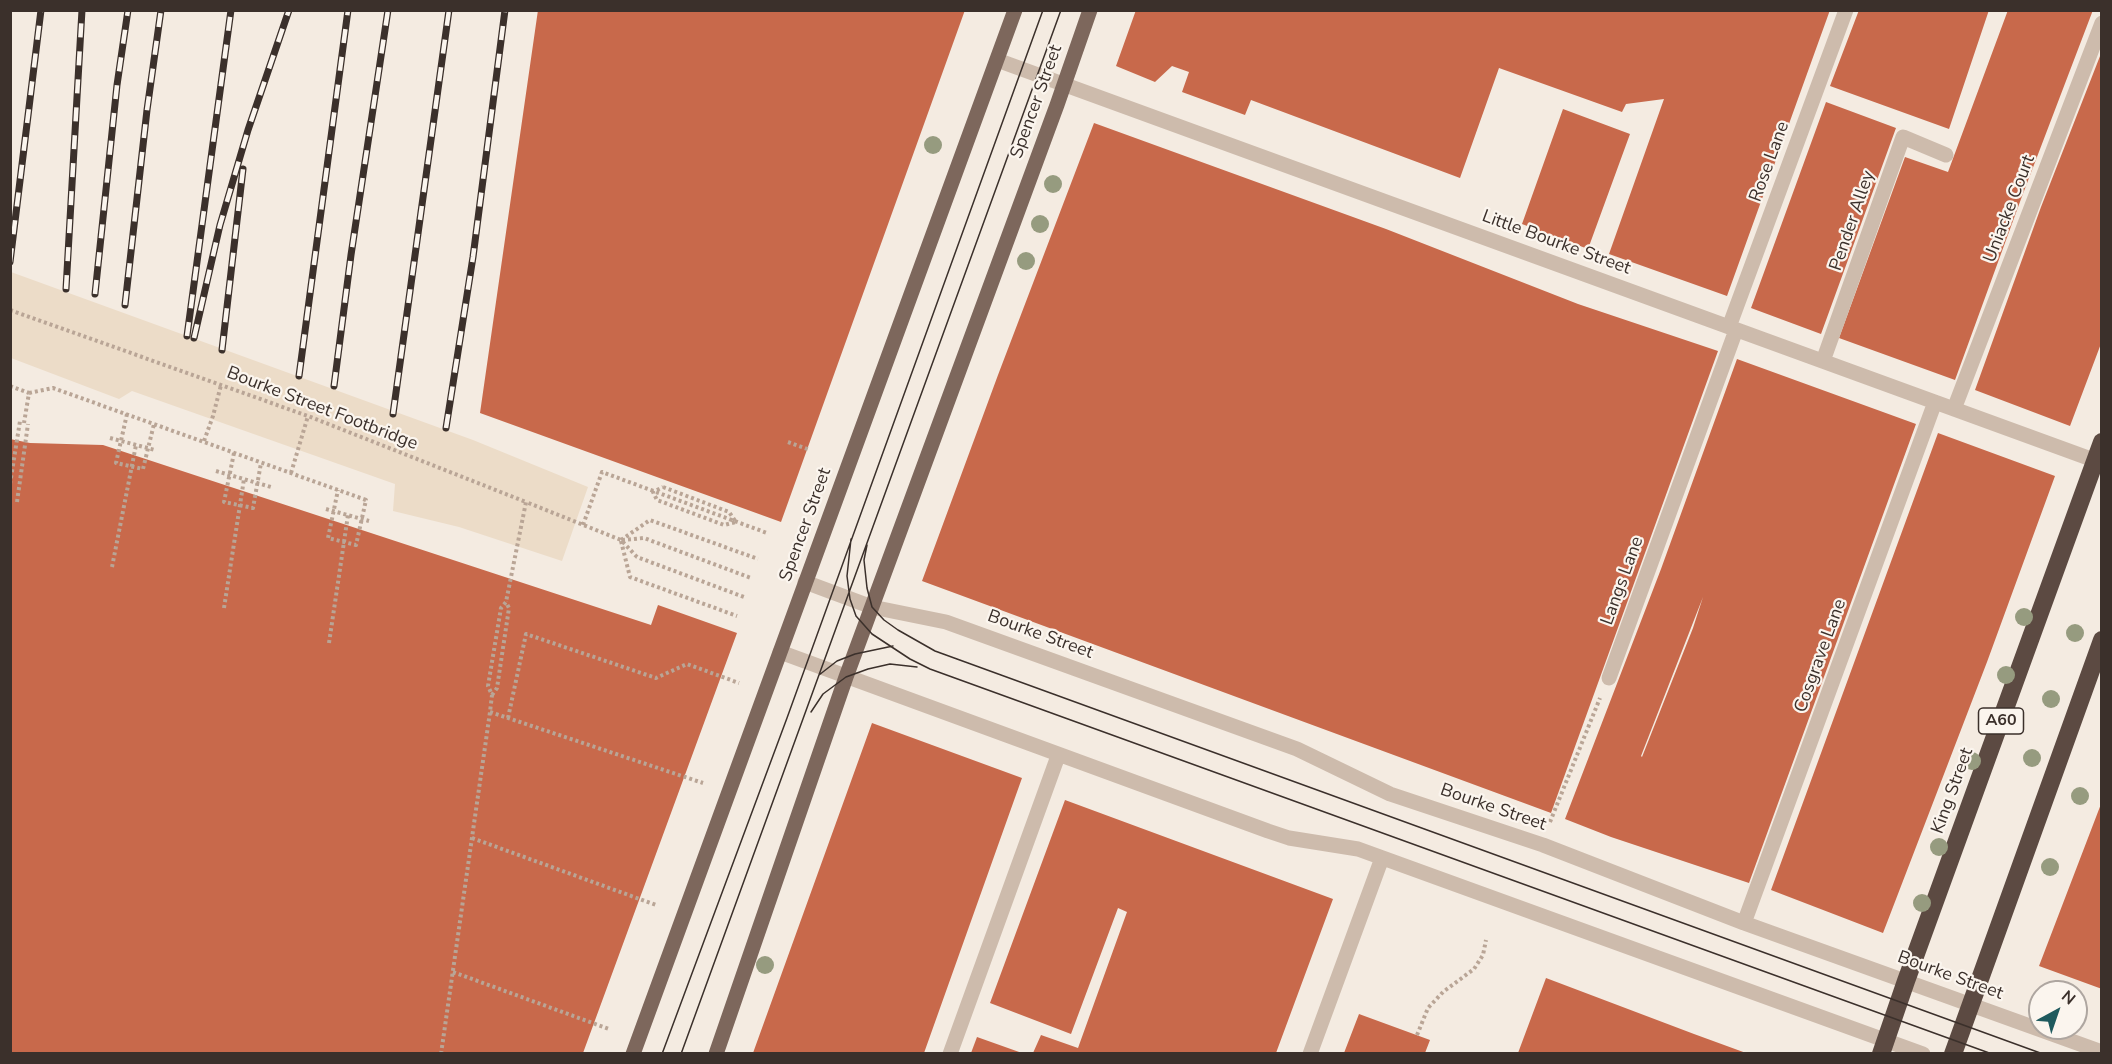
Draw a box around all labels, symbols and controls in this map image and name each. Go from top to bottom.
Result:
street label: Spencer Street [1006,42,1068,162]
street label: Rose Lane [1746,119,1794,205]
street label: Uniacke Court [1980,152,2040,266]
street label: Pender Alley [1826,168,1880,274]
street label: Little Bourke Street [1479,206,1633,280]
street label: Bourke Street Footbridge [223,363,421,455]
street label: Spencer Street [775,465,837,585]
street label: Langs Lane [1597,534,1649,628]
street label: Cosgrave Lane [1791,596,1851,716]
street label: Bourke Street [984,606,1096,664]
road number: A60 [1978,708,2024,734]
street label: King Street [1927,745,1979,837]
street label: Bourke Street [1437,780,1549,836]
street label: Bourke Street [1894,947,2006,1005]
north arrow [2028,980,2088,1040]
text: N [2057,985,2080,1010]

